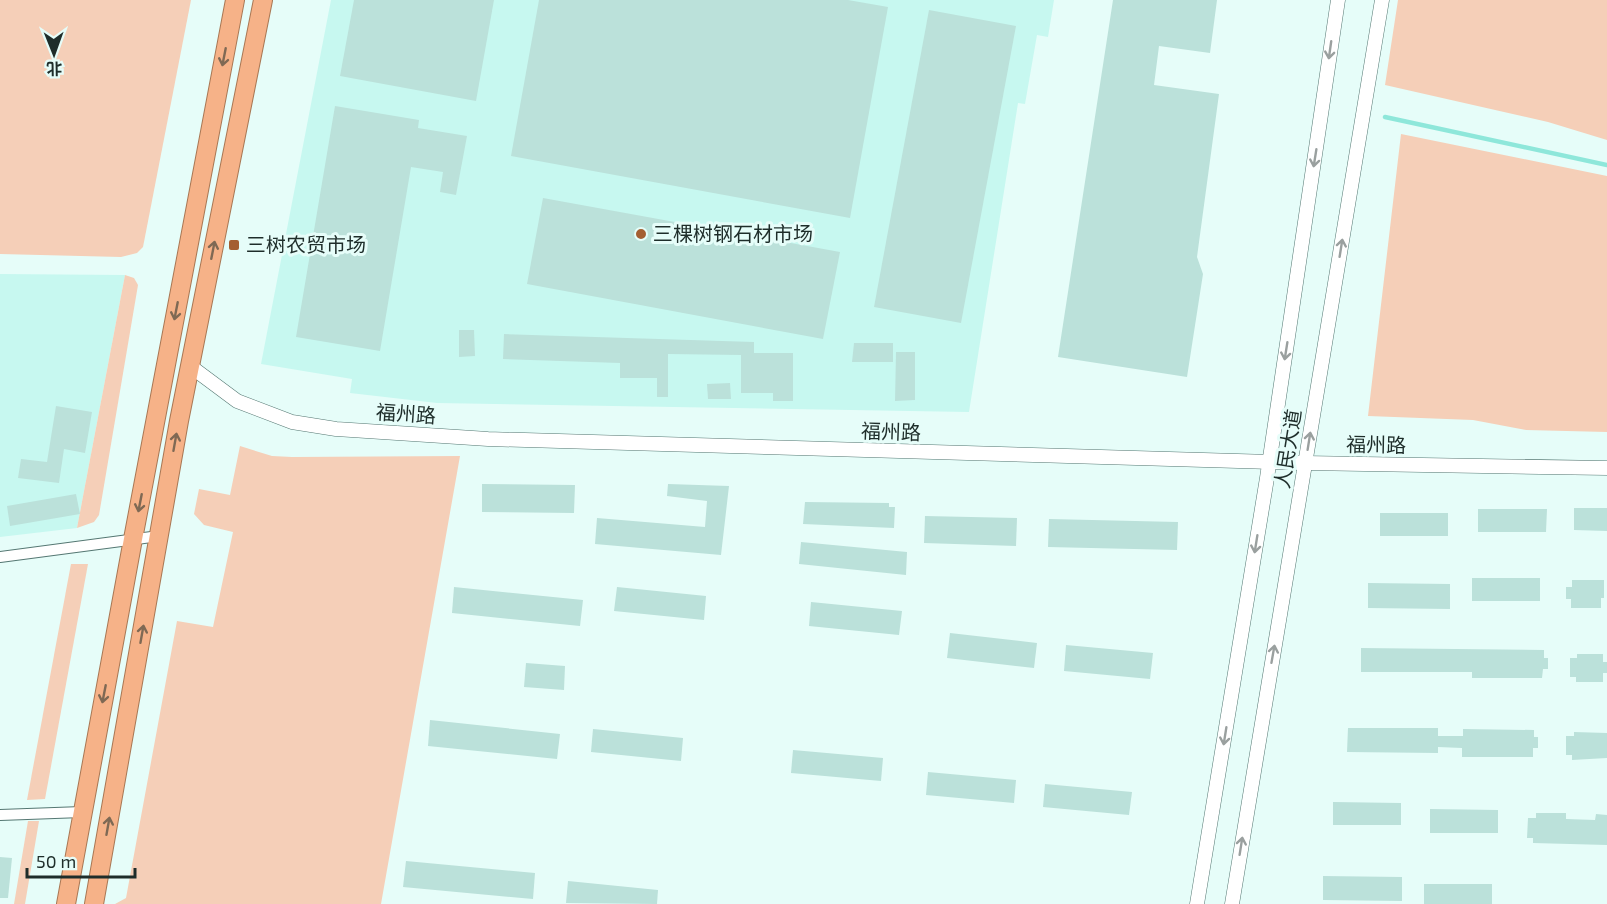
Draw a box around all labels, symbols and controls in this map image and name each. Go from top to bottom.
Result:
north arrow [24,24,84,84]
one-way arrow [1325,40,1336,60]
one-way arrow [218,47,229,67]
text: 北 [46,60,62,79]
one-way arrow [1309,148,1320,168]
place label: 三棵树钢石材市场 [653,221,813,245]
marker: 三棵树钢石材市场 [634,227,648,241]
place label: 三树农贸市场 [246,232,366,256]
marker: 三树农贸市场 [227,238,241,252]
one-way arrow [1336,239,1347,259]
one-way arrow [208,241,219,261]
one-way arrow [171,301,182,320]
one-way arrow [1280,341,1291,361]
street label: 福州路 [375,399,437,427]
street label: 人民大道 [1269,407,1305,490]
street label: 福州路 [861,418,921,444]
street label: 福州路 [1346,431,1406,457]
one-way arrow [170,432,181,452]
one-way arrow [1304,432,1315,451]
one-way arrow [134,492,145,512]
one-way arrow [1251,534,1262,553]
one-way arrow [136,624,147,644]
one-way arrow [1268,645,1279,664]
one-way arrow [98,684,109,704]
one-way arrow [1219,726,1230,746]
one-way arrow [103,816,114,836]
one-way arrow [1236,837,1247,857]
scale bar [27,841,135,879]
text: 50 m [36,850,76,872]

